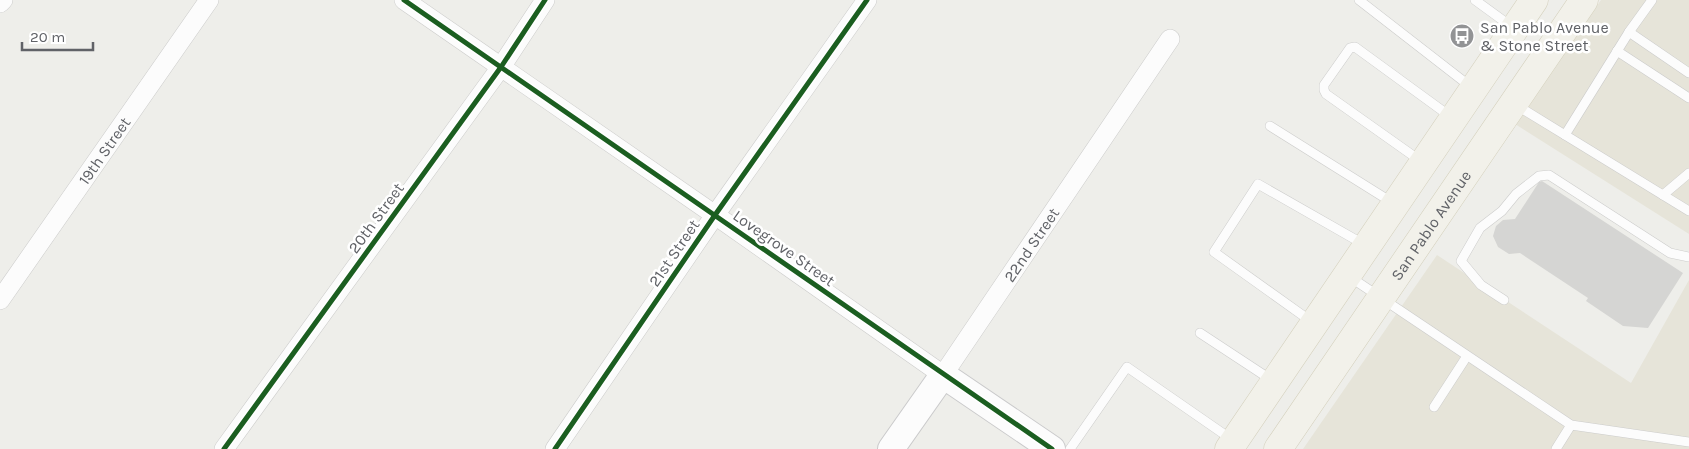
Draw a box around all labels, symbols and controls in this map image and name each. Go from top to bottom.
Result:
place label: San Pablo Avenue & Stone Street [1480,18,1609,55]
scale bar [22,20,94,52]
bus stop icon: San Pablo Avenue & Stone Street [1449,23,1475,49]
text: 20 m [30,28,65,46]
street label: 19th Street [74,113,134,188]
street label: San Pablo Avenue [1386,166,1475,284]
street label: 20th Street [344,179,408,257]
street label: 22nd Street [999,204,1063,285]
street label: Lovegrove Street [729,206,839,290]
street label: 21st Street [645,216,703,290]

